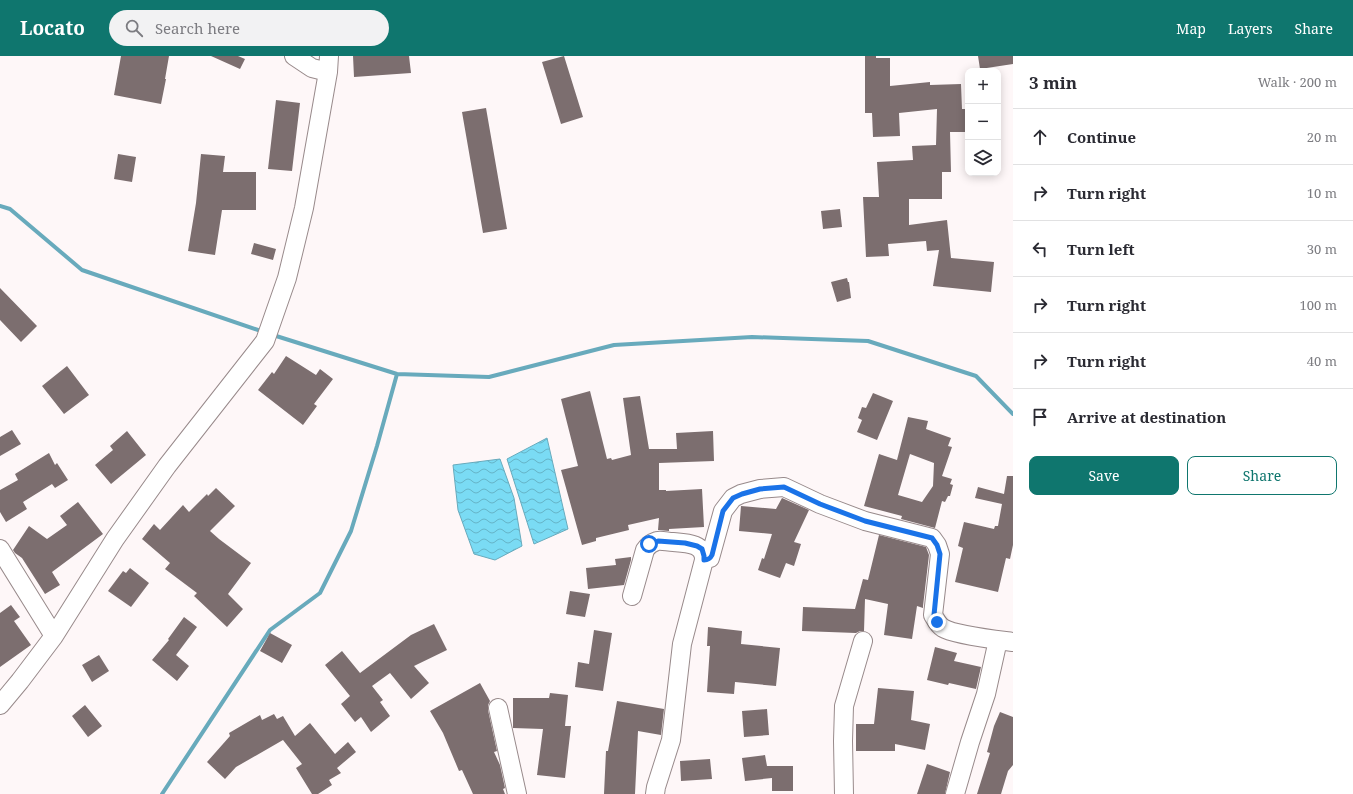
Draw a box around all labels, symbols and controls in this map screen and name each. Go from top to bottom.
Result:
search box [109,10,389,46]
text: Locato [20,15,85,41]
icon: search [123,17,145,39]
text: Search here [155,18,240,38]
text: Map [1176,19,1206,38]
text: Layers [1228,19,1273,38]
text: Share [1295,19,1333,38]
map controls [965,68,1001,176]
button: + [965,68,1001,104]
text: 3 min [1029,71,1077,94]
text: Walk · 200 m [1258,73,1337,91]
button: − [965,104,1001,140]
icon: ahead [1029,126,1051,148]
text: Continue [1067,127,1136,147]
text: 20 m [1307,128,1337,146]
button: layers [965,140,1001,176]
icon: right [1029,182,1051,204]
text: Turn right [1067,183,1146,203]
text: 10 m [1307,184,1337,202]
icon: left [1029,238,1051,260]
text: Turn left [1067,239,1135,259]
text: 30 m [1307,240,1337,258]
icon: right [1029,294,1051,316]
text: Turn right [1067,295,1146,315]
text: 100 m [1300,296,1337,314]
icon: right [1029,350,1051,372]
text: Turn right [1067,351,1146,371]
text: 40 m [1307,352,1337,370]
icon: arrive [1029,406,1051,428]
text: Arrive at destination [1067,407,1226,427]
button: Save [1029,456,1179,495]
button: Share [1187,456,1337,495]
route start [640,535,658,553]
route end [928,613,946,631]

